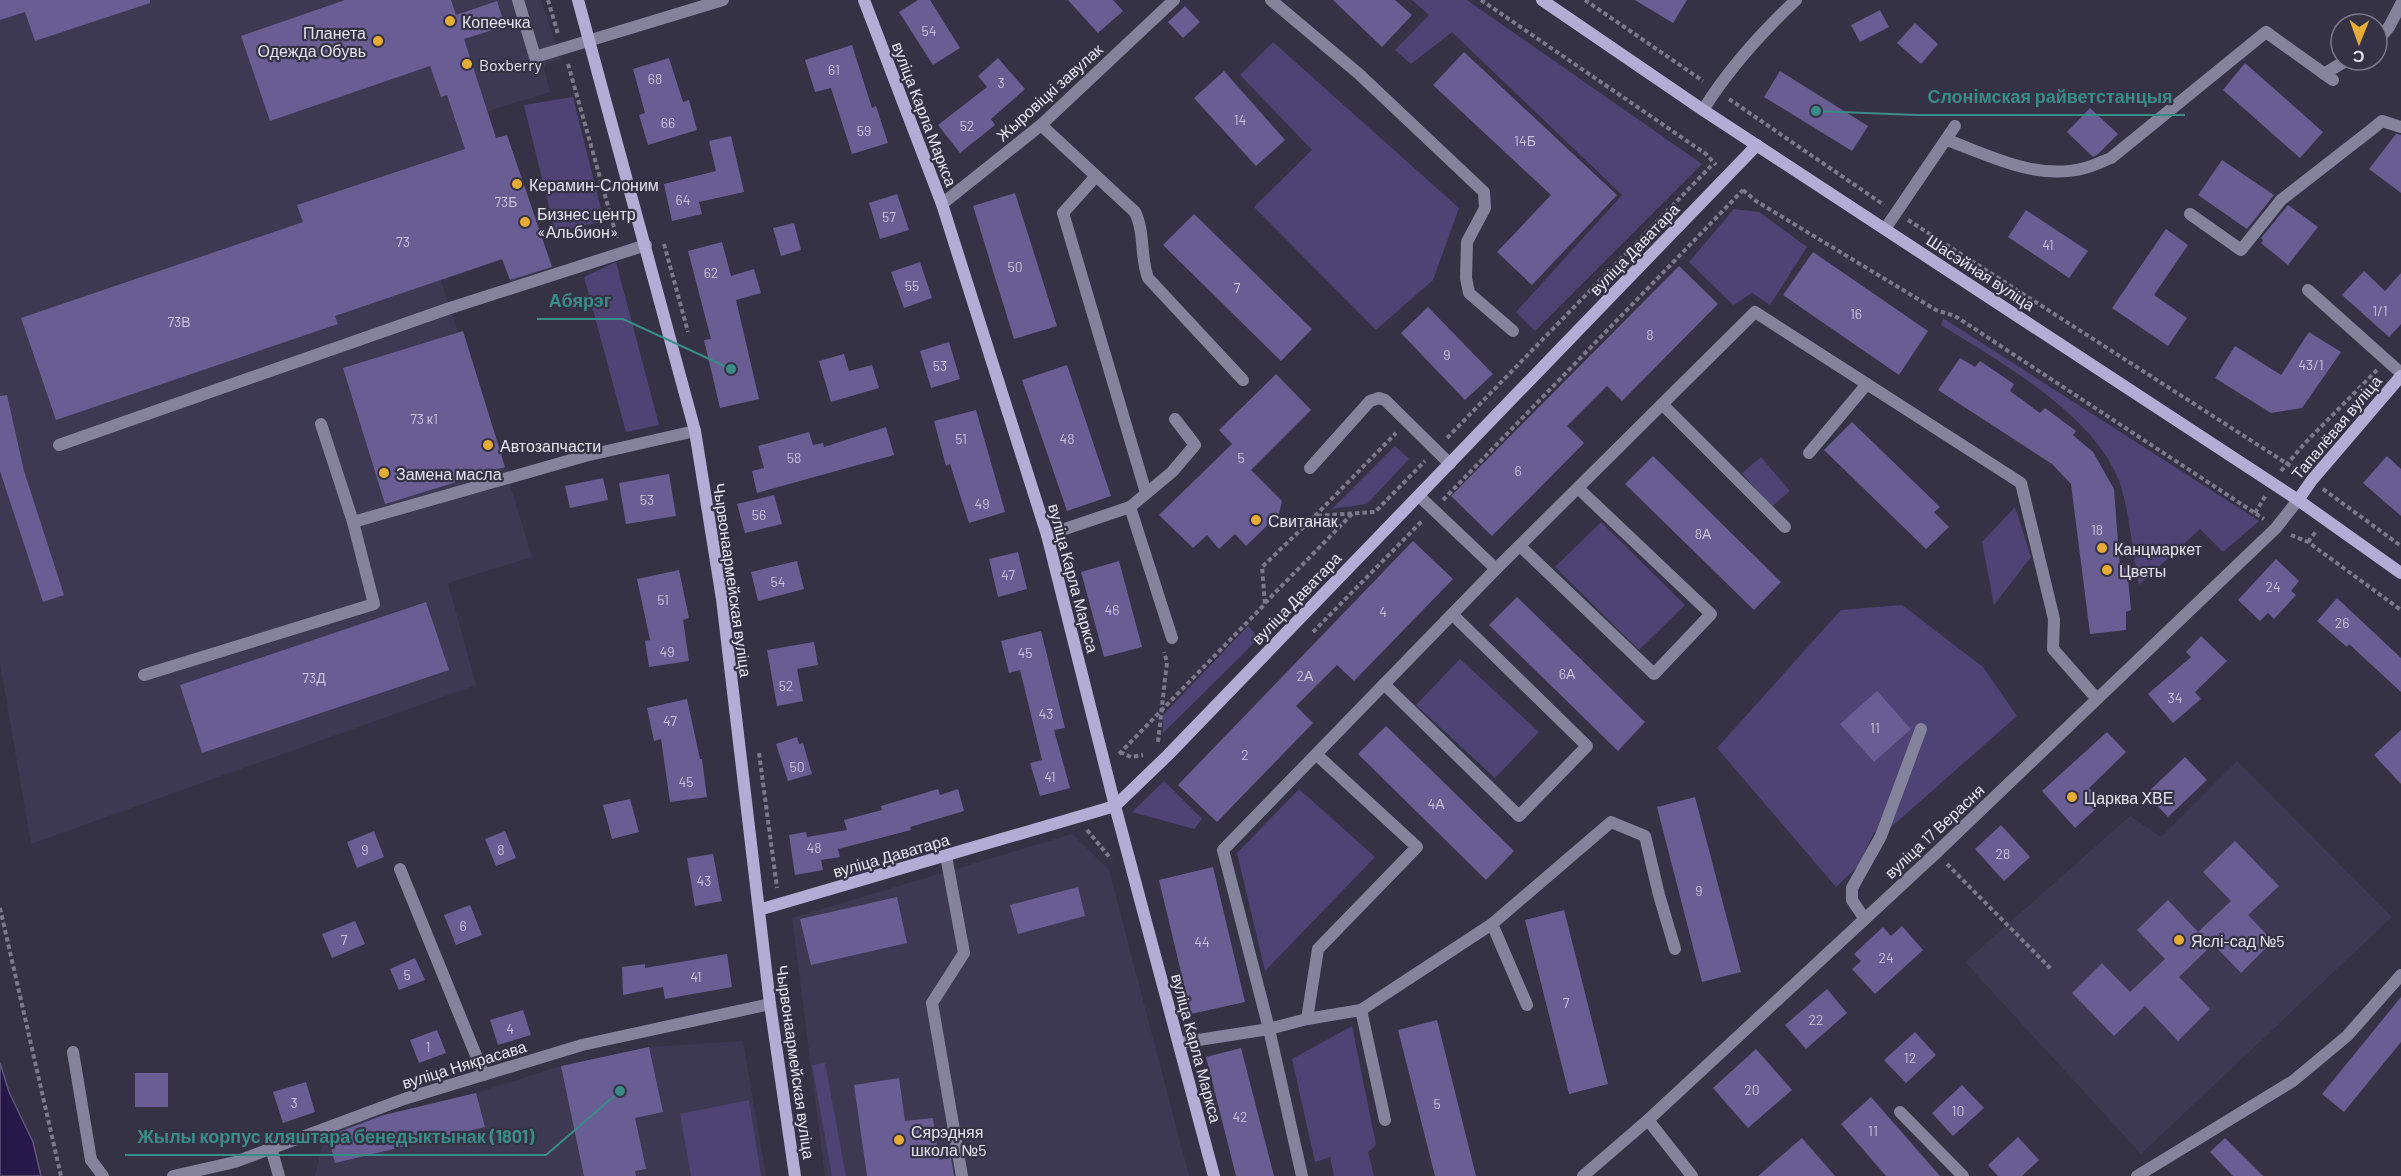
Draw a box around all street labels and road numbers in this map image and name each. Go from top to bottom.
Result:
street label: вуліца Карла Маркса [889,39,961,189]
street label: Жыровіцкі завулак [992,39,1107,145]
street label: вуліца Даватара [1585,199,1683,299]
street label: Шасэйная вуліца [1923,230,2039,314]
street label: Тапалёвая вуліца [2287,371,2385,483]
street label: Чырвонаармейская вуліца [710,482,756,678]
street label: вуліца Карла Маркса [1045,501,1103,655]
street label: вуліца Даватара [1247,548,1345,648]
street label: вуліца 17 Верасня [1880,780,1988,882]
street label: вуліца Даватара [831,829,952,881]
street label: Чырвонаармейская вуліца [773,964,819,1160]
street label: вуліца Карла Маркса [1168,971,1226,1125]
street label: вуліца Някрасава [399,1036,529,1092]

